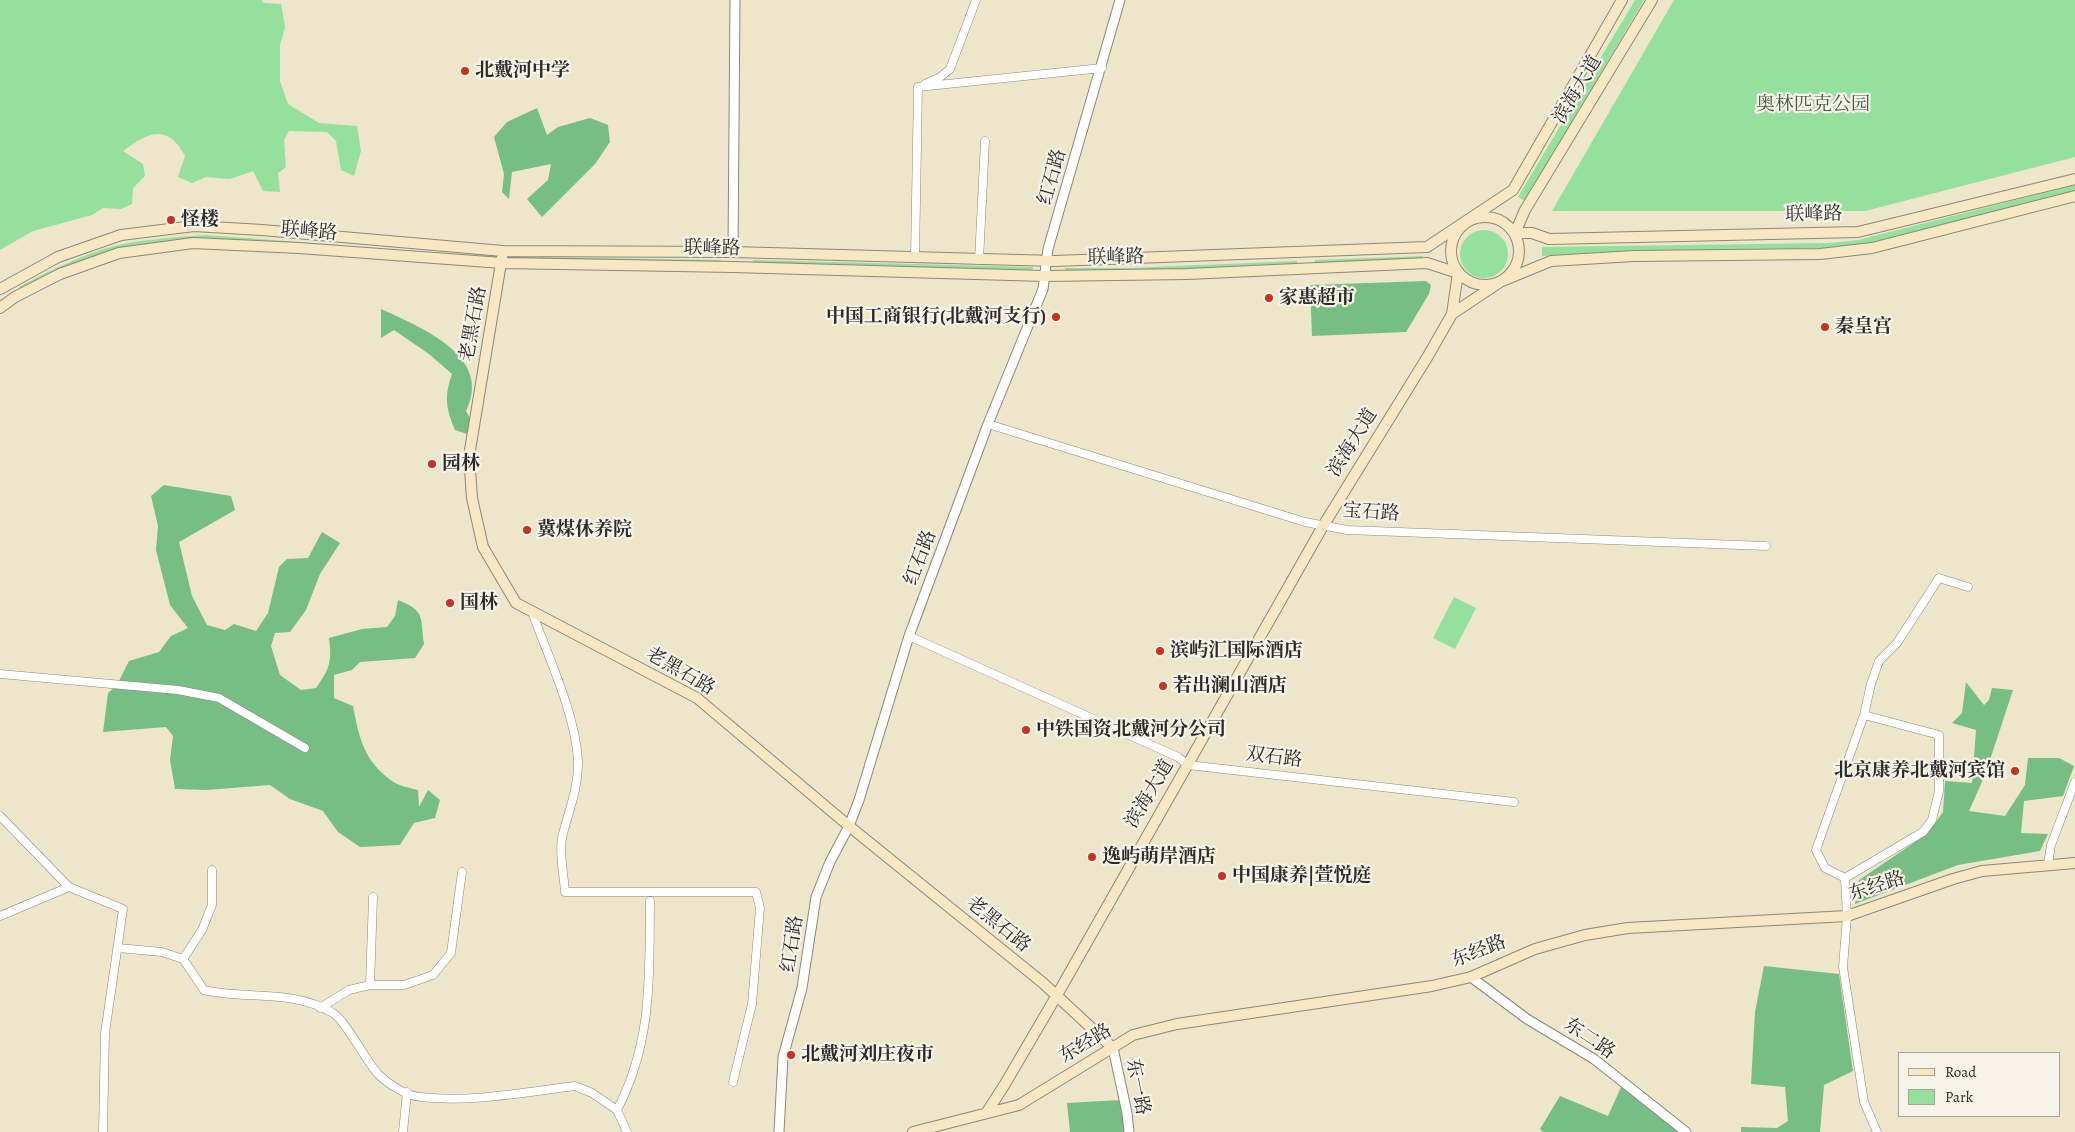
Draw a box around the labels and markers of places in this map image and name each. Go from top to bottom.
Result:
place label: 北戴河中学 [475,60,570,82]
marker: 北戴河中学 [459,65,471,77]
place label: 怪楼 [181,209,219,231]
marker: 怪楼 [165,214,177,226]
place label: 家惠超市 [1279,287,1355,309]
marker: 家惠超市 [1263,292,1275,304]
place label: 中国工商银行(北戴河支行) [826,306,1046,328]
marker: 中国工商银行(北戴河支行) [1050,311,1062,323]
place label: 秦皇宫 [1835,316,1892,338]
marker: 秦皇宫 [1819,321,1831,333]
place label: 园林 [442,453,480,475]
marker: 园林 [426,458,438,470]
place label: 冀煤休养院 [537,519,632,541]
marker: 冀煤休养院 [521,524,533,536]
place label: 国林 [460,592,498,614]
marker: 国林 [444,597,456,609]
place label: 滨屿汇国际酒店 [1170,640,1303,662]
marker: 滨屿汇国际酒店 [1154,645,1166,657]
place label: 若出澜山酒店 [1173,675,1287,697]
marker: 若出澜山酒店 [1157,680,1169,692]
place label: 中铁国资北戴河分公司 [1036,719,1226,741]
marker: 中铁国资北戴河分公司 [1020,724,1032,736]
place label: 北京康养北戴河宾馆 [1834,760,2005,782]
marker: 北京康养北戴河宾馆 [2009,765,2021,777]
place label: 逸屿萌岸酒店 [1102,846,1216,868]
marker: 逸屿萌岸酒店 [1086,851,1098,863]
place label: 中国康养|萱悦庭 [1232,865,1371,887]
marker: 中国康养|萱悦庭 [1216,870,1228,882]
place label: 北戴河刘庄夜市 [801,1044,934,1066]
marker: 北戴河刘庄夜市 [785,1049,797,1061]

